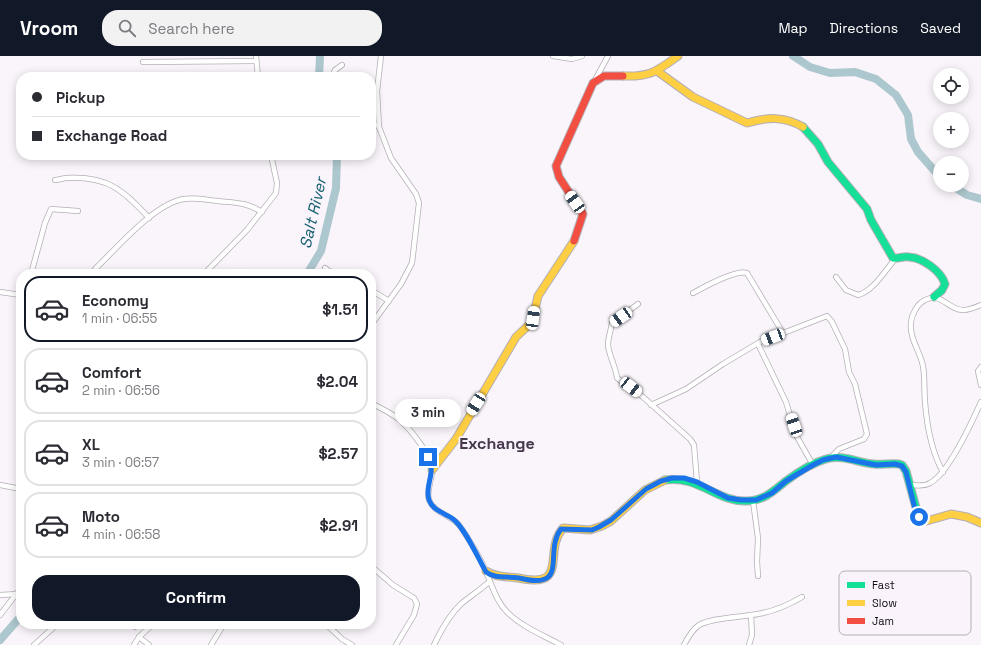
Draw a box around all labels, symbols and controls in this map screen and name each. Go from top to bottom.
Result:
search box [102,10,382,46]
text: Vroom [20,16,78,41]
icon: search [116,17,138,39]
text: Search here [148,19,235,38]
text: Map [778,19,808,37]
text: Directions [830,19,898,37]
text: Saved [920,19,961,37]
map controls [933,68,969,192]
button: locate [933,68,969,104]
text: Pickup [56,88,105,107]
button: + [933,112,969,148]
text: Exchange Road [56,126,167,145]
button: − [933,156,969,192]
water label: Salt River [295,174,332,251]
car [563,189,587,215]
icon: car [34,291,70,327]
text: Economy [82,291,149,310]
text: $1.51 [322,300,358,319]
car [525,305,541,331]
car [608,305,634,329]
text: 1 min · 06:55 [82,310,157,327]
car [760,327,786,347]
icon: car [34,363,70,399]
text: Comfort [82,363,142,382]
text: $2.04 [316,372,358,391]
car [618,375,644,399]
text: 2 min · 06:56 [82,382,160,399]
car [465,391,487,417]
callout: 3 min [395,399,461,427]
text: 3 min [411,404,445,421]
car [785,412,803,438]
district label: Exchange [459,433,535,454]
icon: car [34,435,70,471]
text: XL [82,435,100,454]
text: $2.57 [318,444,358,463]
route end [419,448,437,466]
text: 3 min · 06:57 [82,454,159,471]
icon: car [34,507,70,543]
text: Moto [82,507,120,526]
route start [910,508,928,526]
text: $2.91 [320,516,358,535]
text: 4 min · 06:58 [82,526,160,543]
legend [839,571,971,635]
button: Confirm [32,575,360,621]
text: Fast [872,578,895,592]
text: Slow [872,596,897,610]
text: Jam [872,614,894,628]

